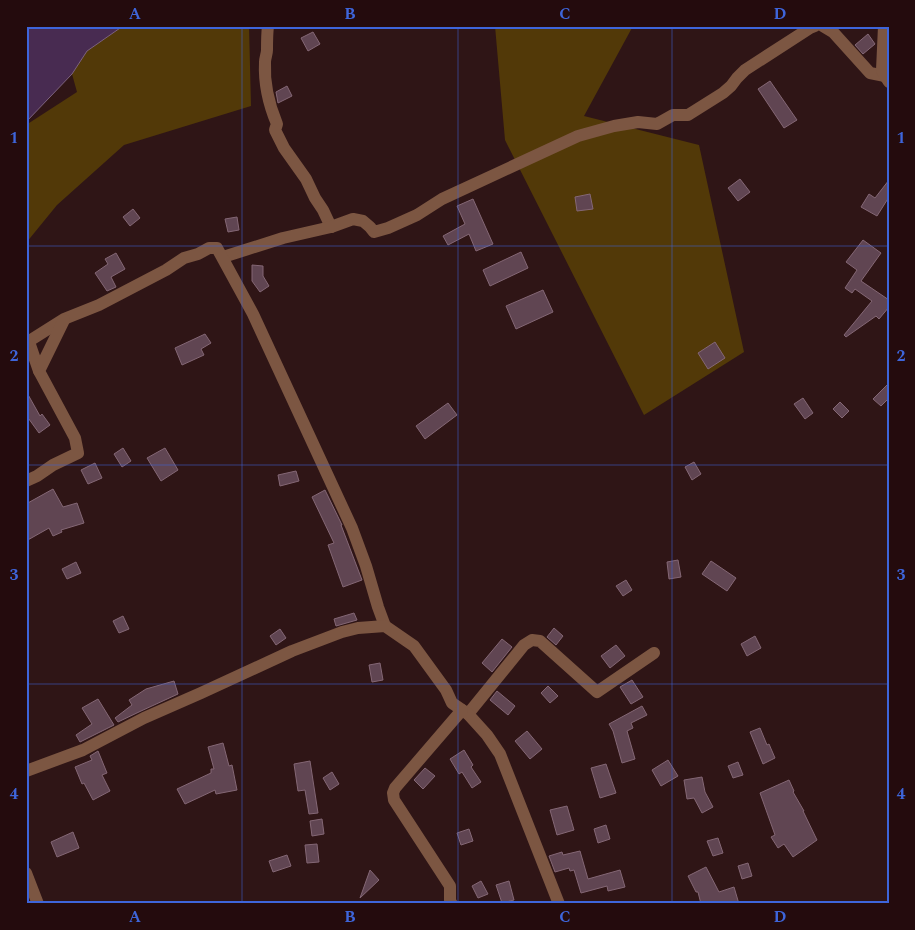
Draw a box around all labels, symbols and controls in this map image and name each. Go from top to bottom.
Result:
text: A [129,2,142,26]
text: B [344,2,356,26]
text: C [559,2,571,26]
text: D [774,2,787,26]
text: 1 [10,126,18,150]
text: 1 [897,126,905,150]
text: 2 [10,344,19,368]
text: 2 [897,344,906,368]
text: 3 [10,563,19,587]
text: 3 [897,563,906,587]
text: 4 [10,782,19,806]
text: 4 [897,782,906,806]
text: A [129,905,142,929]
text: B [344,905,356,929]
text: C [559,905,571,929]
text: D [774,905,787,929]

